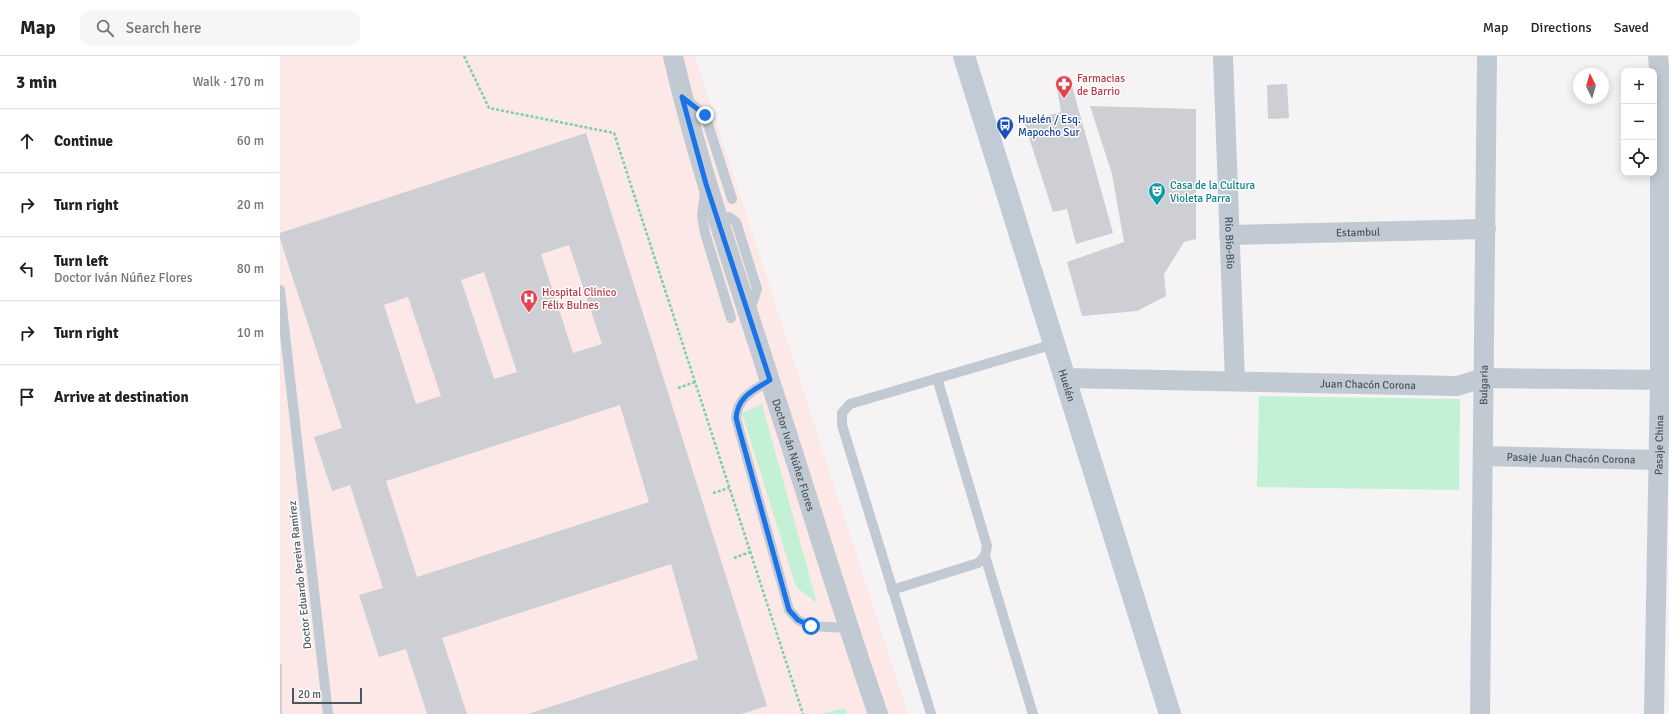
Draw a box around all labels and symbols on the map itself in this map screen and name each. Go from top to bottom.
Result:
north arrow [1573,68,1609,104]
place label: Farmacias de Barrio [1077,72,1125,98]
pharmacy icon: Farmacias de Barrio [1054,74,1074,99]
route end [696,106,714,124]
place label: Huelén / Esq. Mapocho Sur [1018,113,1081,139]
bus stop icon: Huelén / Esq. Mapocho Sur [995,115,1015,140]
place label: Casa de la Cultura Violeta Parra [1170,179,1255,205]
theatre icon: Casa de la Cultura Violeta Parra [1147,181,1167,206]
street label: Río Bío-Bío [1222,216,1237,270]
street label: Estambul [1336,225,1380,239]
place label: Hospital Clínico Félix Bulnes [542,286,617,312]
hospital icon: Hospital Clínico Félix Bulnes [519,288,539,313]
street label: Bulgaria [1477,364,1490,405]
street label: Huelén [1056,367,1078,403]
street label: Juan Chacón Corona [1320,377,1416,392]
street label: Doctor Iván Núñez Flores [770,397,818,513]
street label: Pasaje China [1652,414,1666,475]
street label: Pasaje Juan Chacón Corona [1506,450,1636,466]
street label: Doctor Eduardo Pereira Ramírez [286,500,314,650]
route start [802,617,820,635]
scale bar [292,686,362,705]

